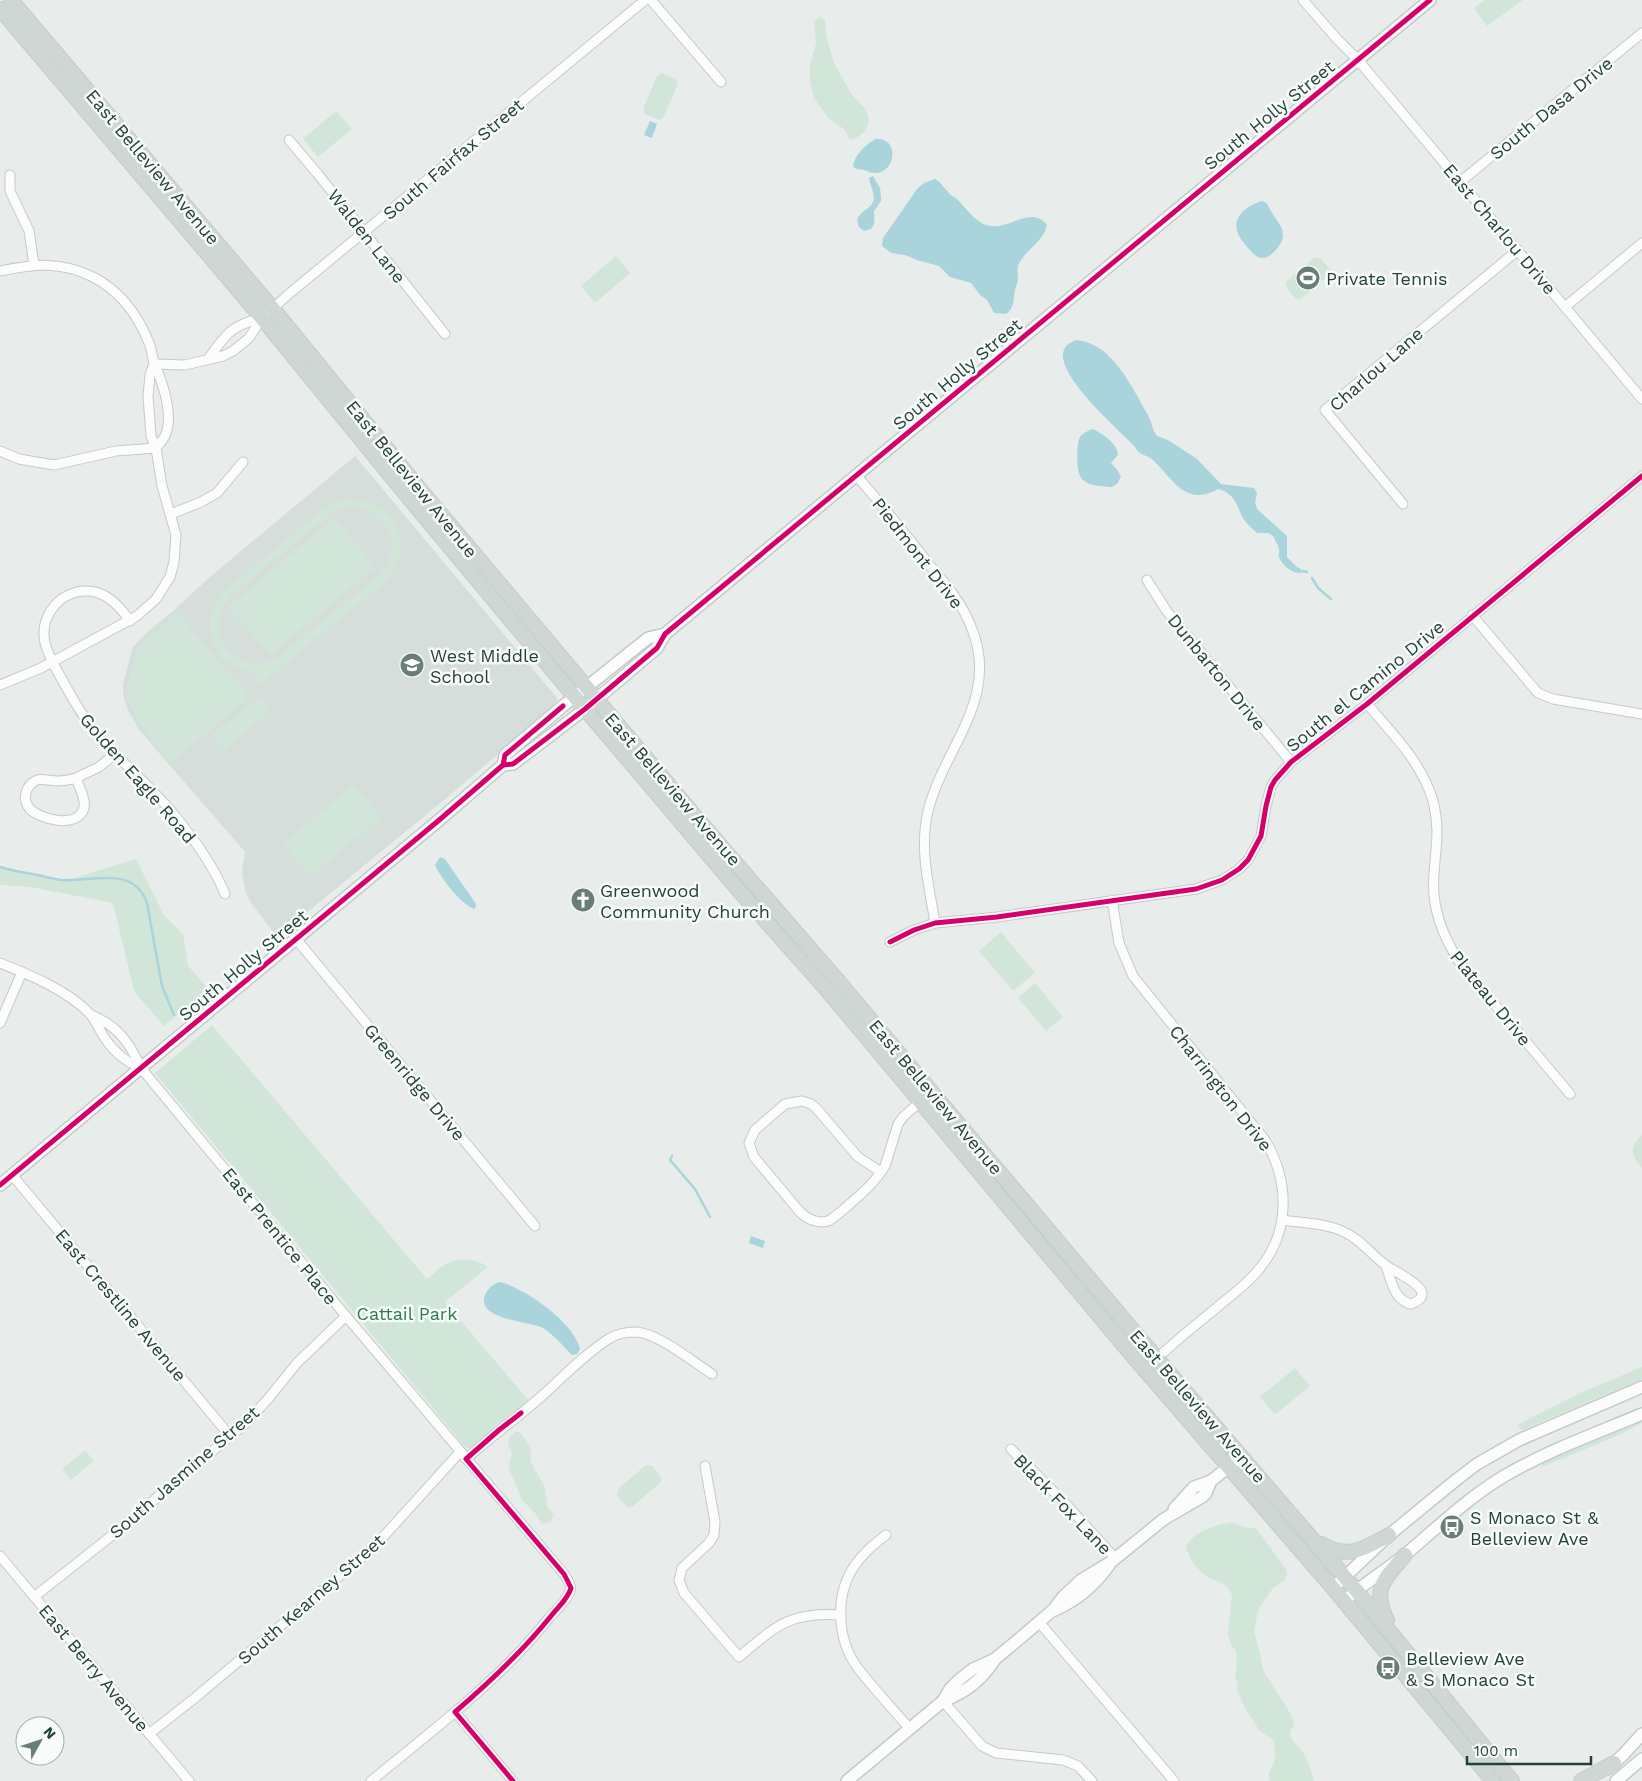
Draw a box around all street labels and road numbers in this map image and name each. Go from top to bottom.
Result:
street label: South Dasa Drive [1485,52,1617,164]
street label: South Holly Street [1199,56,1339,174]
street label: East Belleview Avenue [82,85,224,249]
street label: South Fairfax Street [378,94,528,224]
street label: East Charlou Drive [1439,159,1561,299]
street label: Walden Lane [324,185,410,287]
street label: South Holly Street [888,314,1026,434]
street label: Charlou Lane [1325,323,1427,415]
street label: East Belleview Avenue [342,396,482,562]
street label: Piedmont Drive [868,493,968,613]
street label: Dunbarton Drive [1164,609,1270,735]
street label: South el Camino Drive [1282,616,1448,756]
street label: East Belleview Avenue [601,708,745,870]
street label: Golden Eagle Road [76,709,200,847]
street label: South Holly Street [174,905,312,1025]
street label: Plateau Drive [1446,946,1536,1050]
street label: East Belleview Avenue [865,1015,1007,1179]
street label: Greenridge Drive [360,1019,470,1145]
street label: Charrington Drive [1165,1021,1277,1155]
street label: East Prentice Place [218,1163,342,1309]
street label: East Crestline Avenue [51,1224,191,1386]
street label: East Belleview Avenue [1126,1325,1270,1487]
street label: South Jasmine Street [105,1401,263,1543]
street label: Black Fox Lane [1010,1449,1116,1559]
street label: South Kearney Street [233,1529,389,1668]
street label: East Berry Avenue [35,1600,153,1736]

